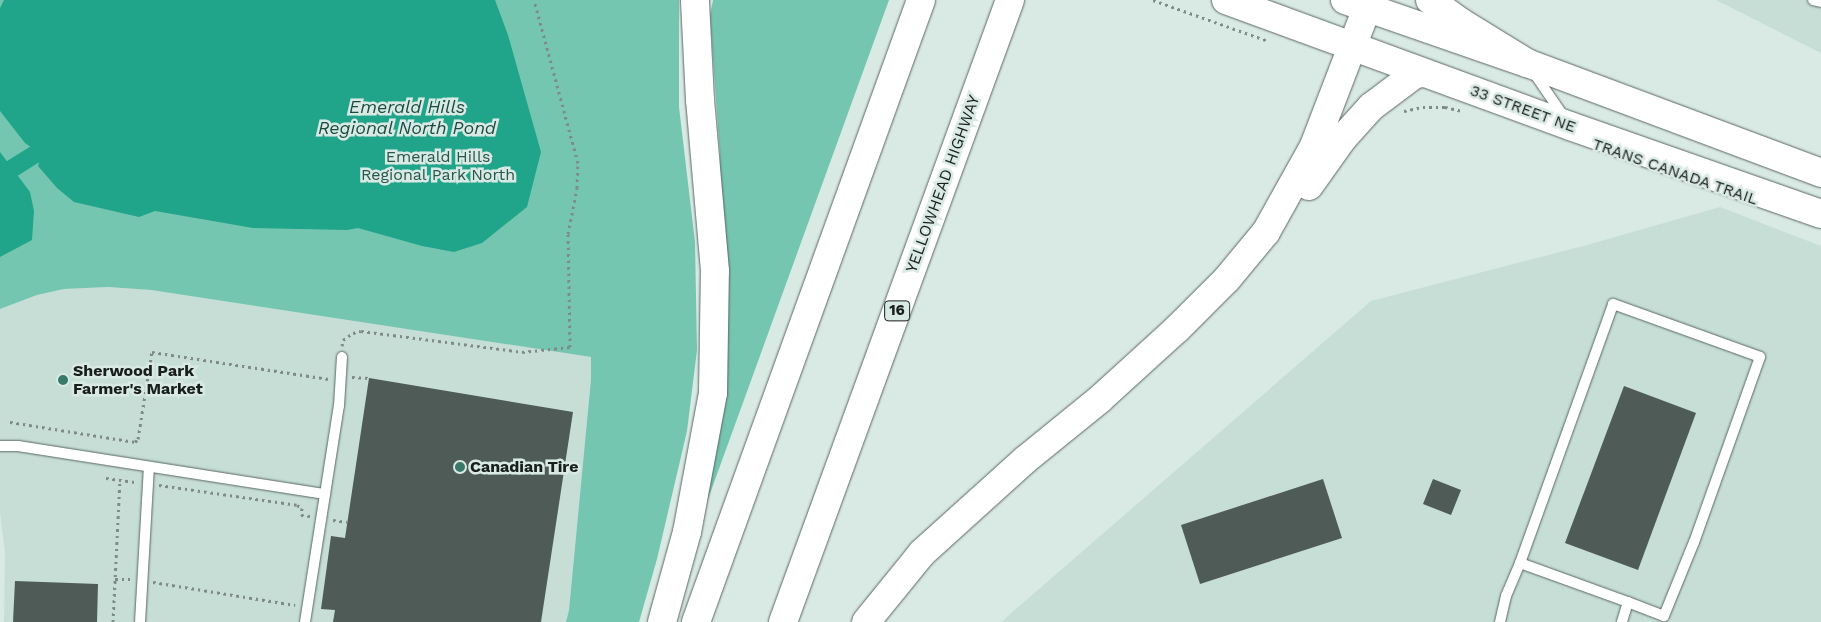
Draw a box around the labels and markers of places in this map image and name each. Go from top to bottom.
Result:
place label: Sherwood Park Farmer's Market [73,361,203,399]
marker: Sherwood Park Farmer's Market [57,374,69,386]
place label: Canadian Tire [470,457,579,477]
marker: Canadian Tire [454,461,466,473]

